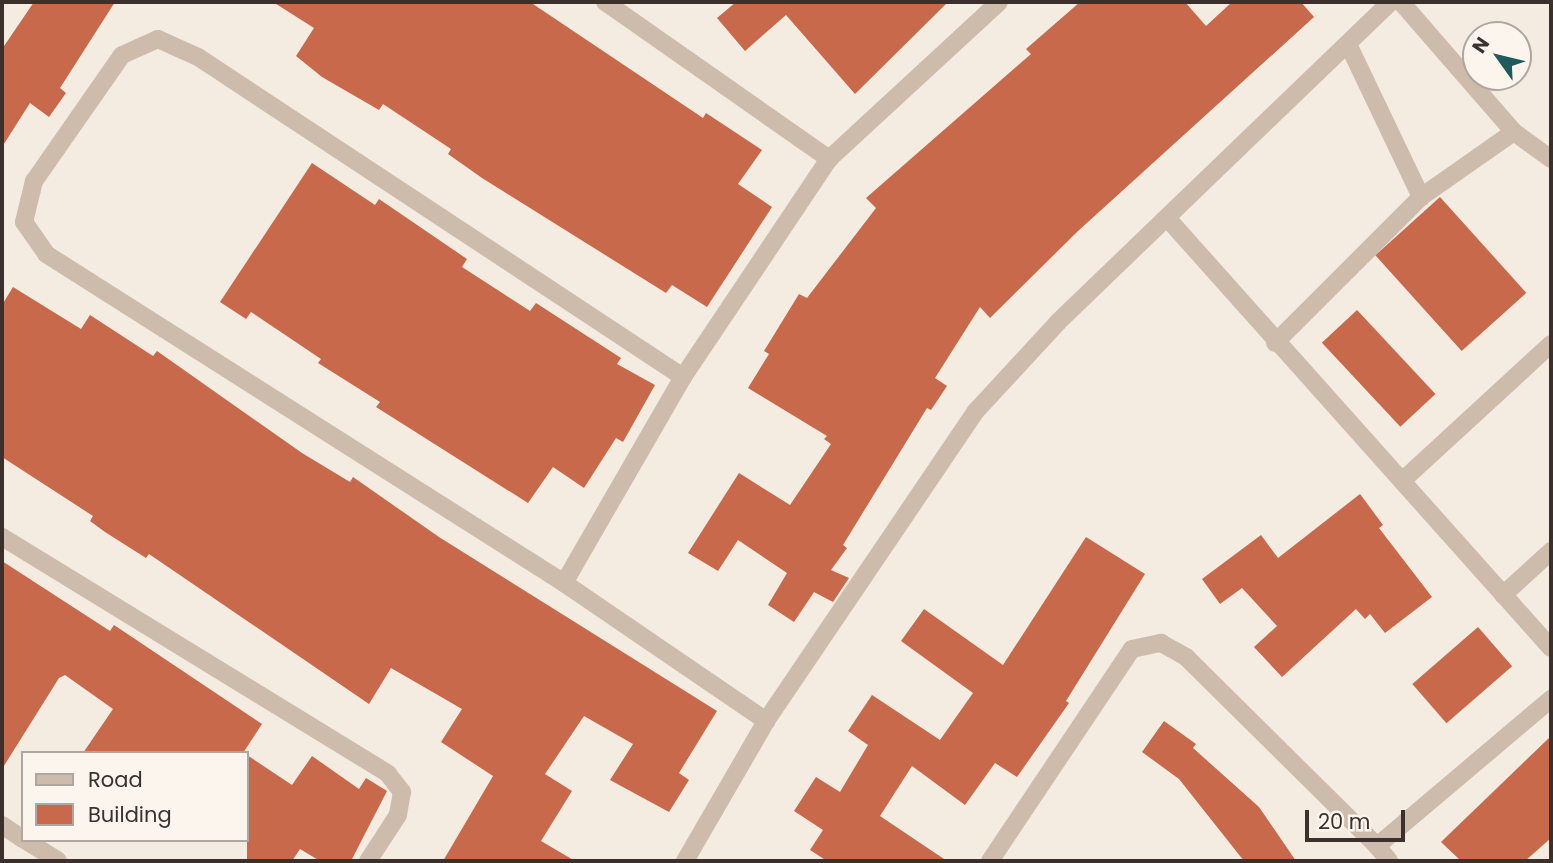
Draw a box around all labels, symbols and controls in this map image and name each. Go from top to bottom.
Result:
north arrow [1462,21,1532,91]
text: N [1466,32,1496,59]
legend [21,751,248,842]
text: Road [88,765,143,794]
scale bar [1308,796,1408,840]
text: Building [88,800,172,829]
text: 20 m [1318,807,1371,836]

